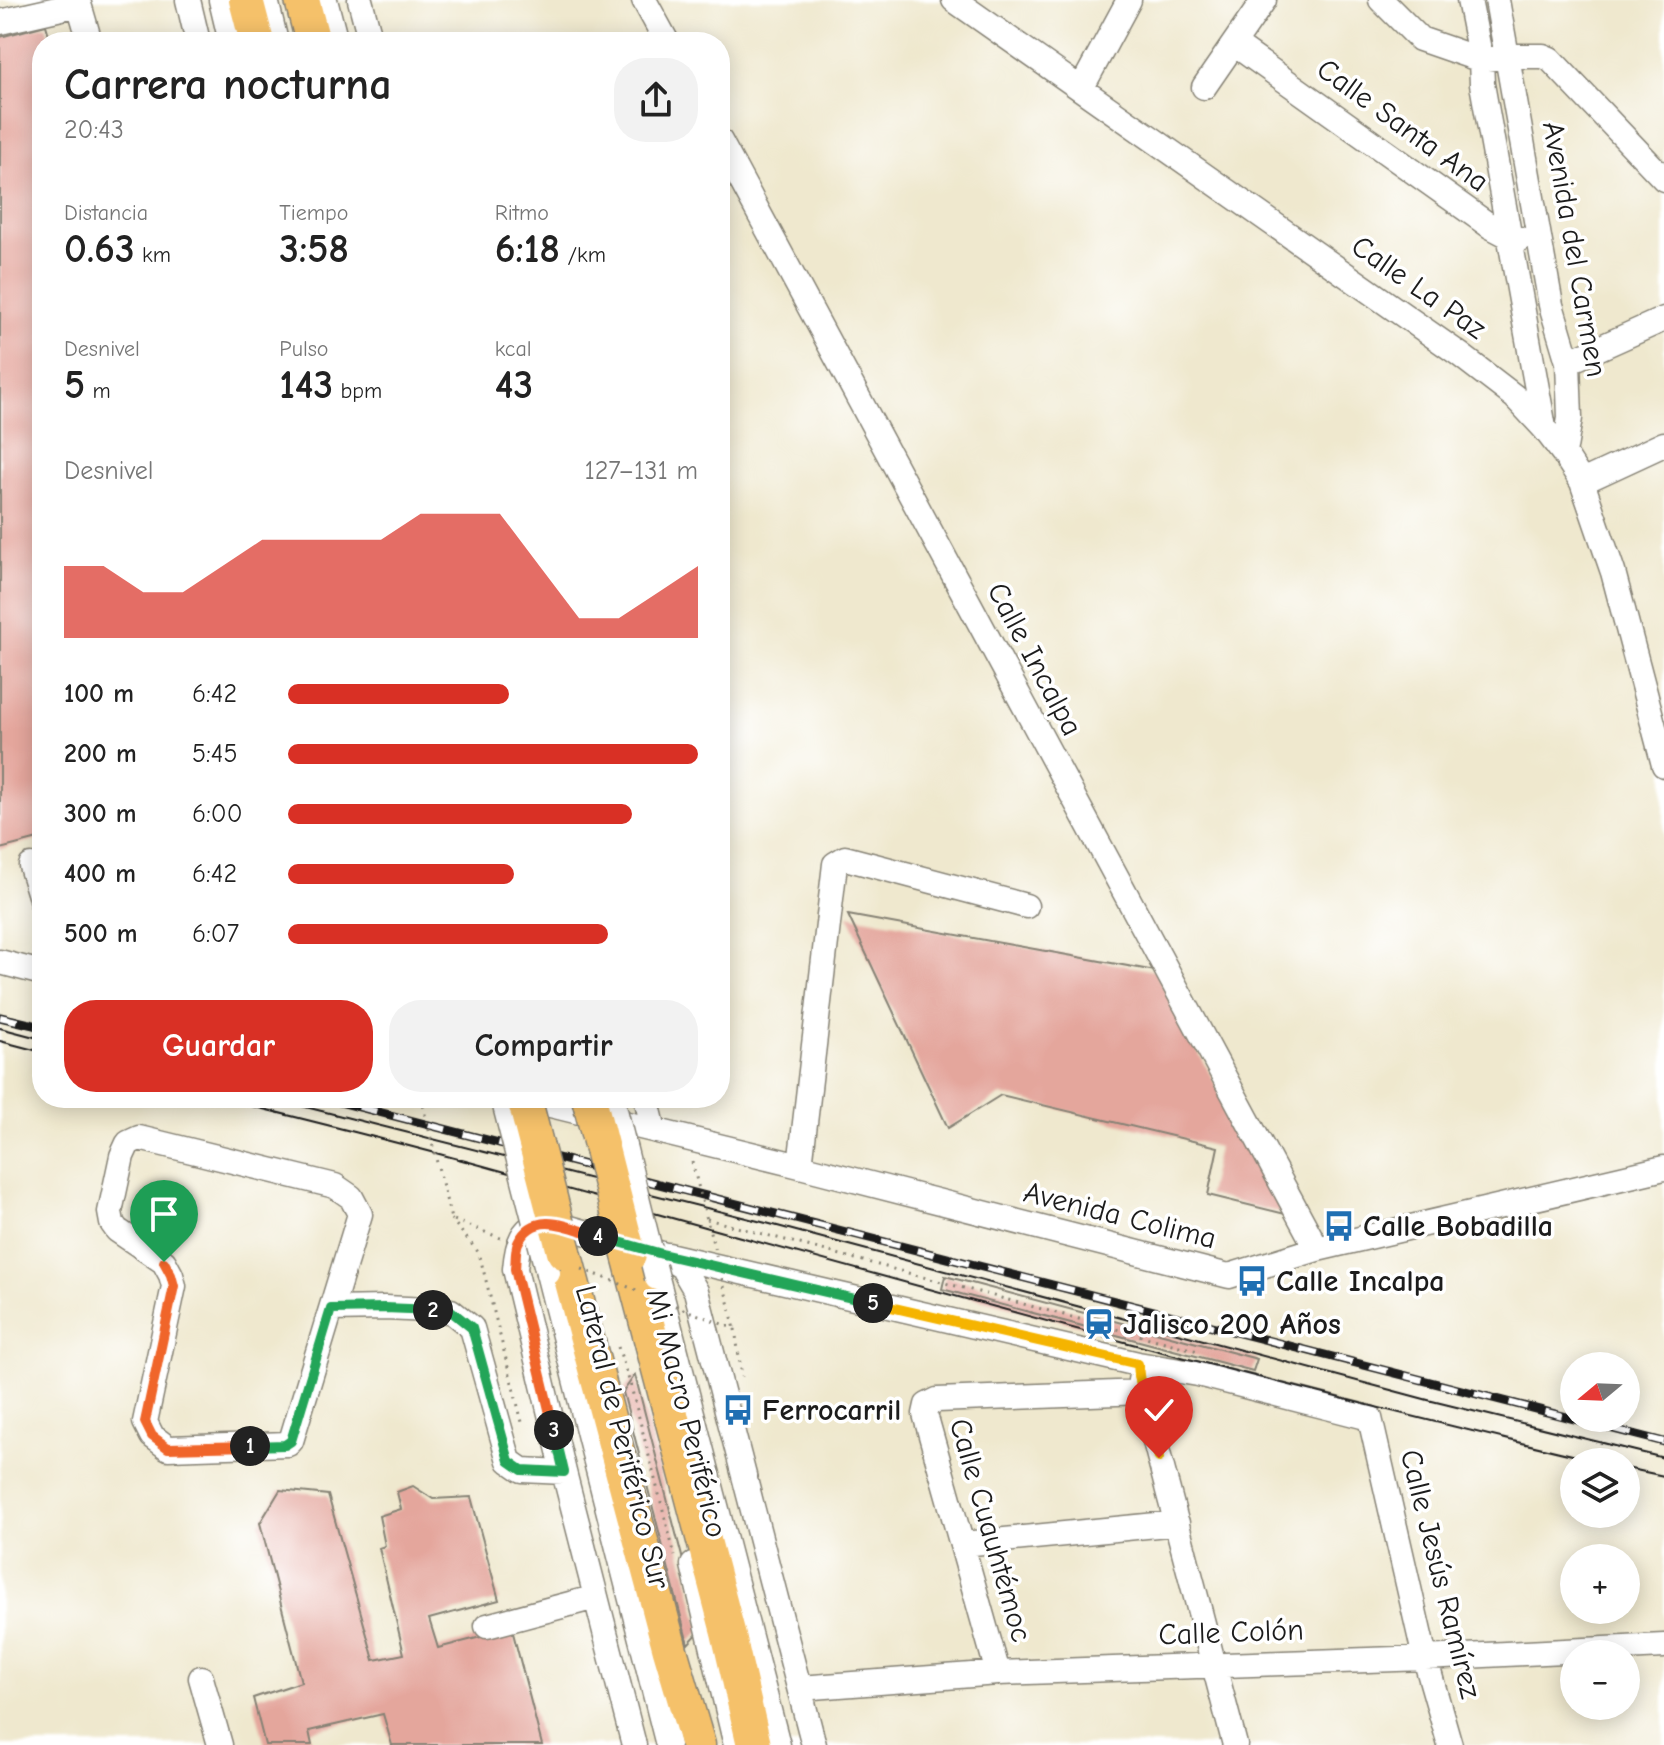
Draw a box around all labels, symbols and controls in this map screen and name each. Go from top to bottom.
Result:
street label: Calle Santa Ana [1310,51,1495,199]
button: share [614,58,698,142]
text: Carrera nocturna [64,59,392,110]
text: 20:43 [64,115,124,145]
street label: Avenida del Carmen [1535,119,1614,380]
text: Distancia [64,200,148,226]
text: Tiempo [279,200,348,226]
text: Ritmo [495,200,549,226]
text: 0.63 [64,226,135,272]
text: 3:58 [279,226,349,272]
text: 6:18 [495,226,560,272]
street label: Calle La Paz [1345,228,1493,347]
text: km [135,242,171,268]
text: /km [560,242,606,268]
text: Desnivel [64,336,140,362]
text: Pulso [279,336,328,362]
text: kcal [495,336,532,362]
text: 5 [64,362,85,408]
text: 143 [279,362,333,408]
text: 43 [495,362,533,408]
text: m [85,378,111,404]
text: bpm [333,378,382,404]
text: Desnivel [64,456,154,486]
text: 127–131 m [584,456,698,486]
street label: Calle Incalpa [980,577,1090,742]
text: 100 m [64,679,134,709]
text: 6:42 [192,679,237,709]
text: 200 m [64,739,137,769]
text: 5:45 [192,739,237,769]
text: 300 m [64,799,137,829]
text: 6:00 [192,799,242,829]
text: 400 m [64,859,136,889]
text: 6:42 [192,859,237,889]
text: 500 m [64,919,138,949]
text: 6:07 [192,919,239,949]
button: Guardar [64,1000,373,1092]
button: Compartir [389,1000,698,1092]
street label: Avenida Colima [1020,1175,1220,1256]
pin [130,1180,198,1262]
icon: arrive [142,1192,186,1236]
bus stop icon: Calle Bobadilla [1322,1209,1356,1243]
place label: Calle Bobadilla [1363,1209,1553,1244]
pin: 4 [578,1216,618,1256]
text: 4 [593,1223,603,1249]
bus stop icon: Calle Incalpa [1235,1264,1269,1298]
place label: Calle Incalpa [1276,1264,1445,1299]
street label: Lateral de Periférico Sur [568,1282,677,1593]
pin: 5 [853,1283,893,1323]
street label: Mi Macro Periférico [639,1285,734,1541]
pin: 2 [413,1290,453,1330]
text: 5 [867,1290,879,1316]
text: 2 [428,1297,438,1323]
station icon: Jalisco 200 Años [1082,1307,1116,1341]
place label: Jalisco 200 Años [1123,1307,1341,1342]
north arrow [1560,1352,1640,1432]
map controls [1560,1352,1640,1720]
pin [1125,1376,1193,1458]
icon: check [1137,1388,1181,1432]
bus stop icon: Ferrocarril [721,1393,755,1427]
place label: Ferrocarril [762,1393,901,1428]
pin: 3 [534,1410,574,1450]
street label: Calle Cuauhtémoc [942,1414,1039,1646]
text: 3 [549,1417,559,1443]
pin: 1 [230,1426,270,1466]
text: 1 [246,1433,254,1459]
street label: Calle Jesús Ramírez [1393,1446,1488,1702]
button: layers [1560,1448,1640,1528]
button: + [1560,1544,1640,1624]
street label: Calle Colón [1158,1612,1304,1653]
button: − [1560,1640,1640,1720]

